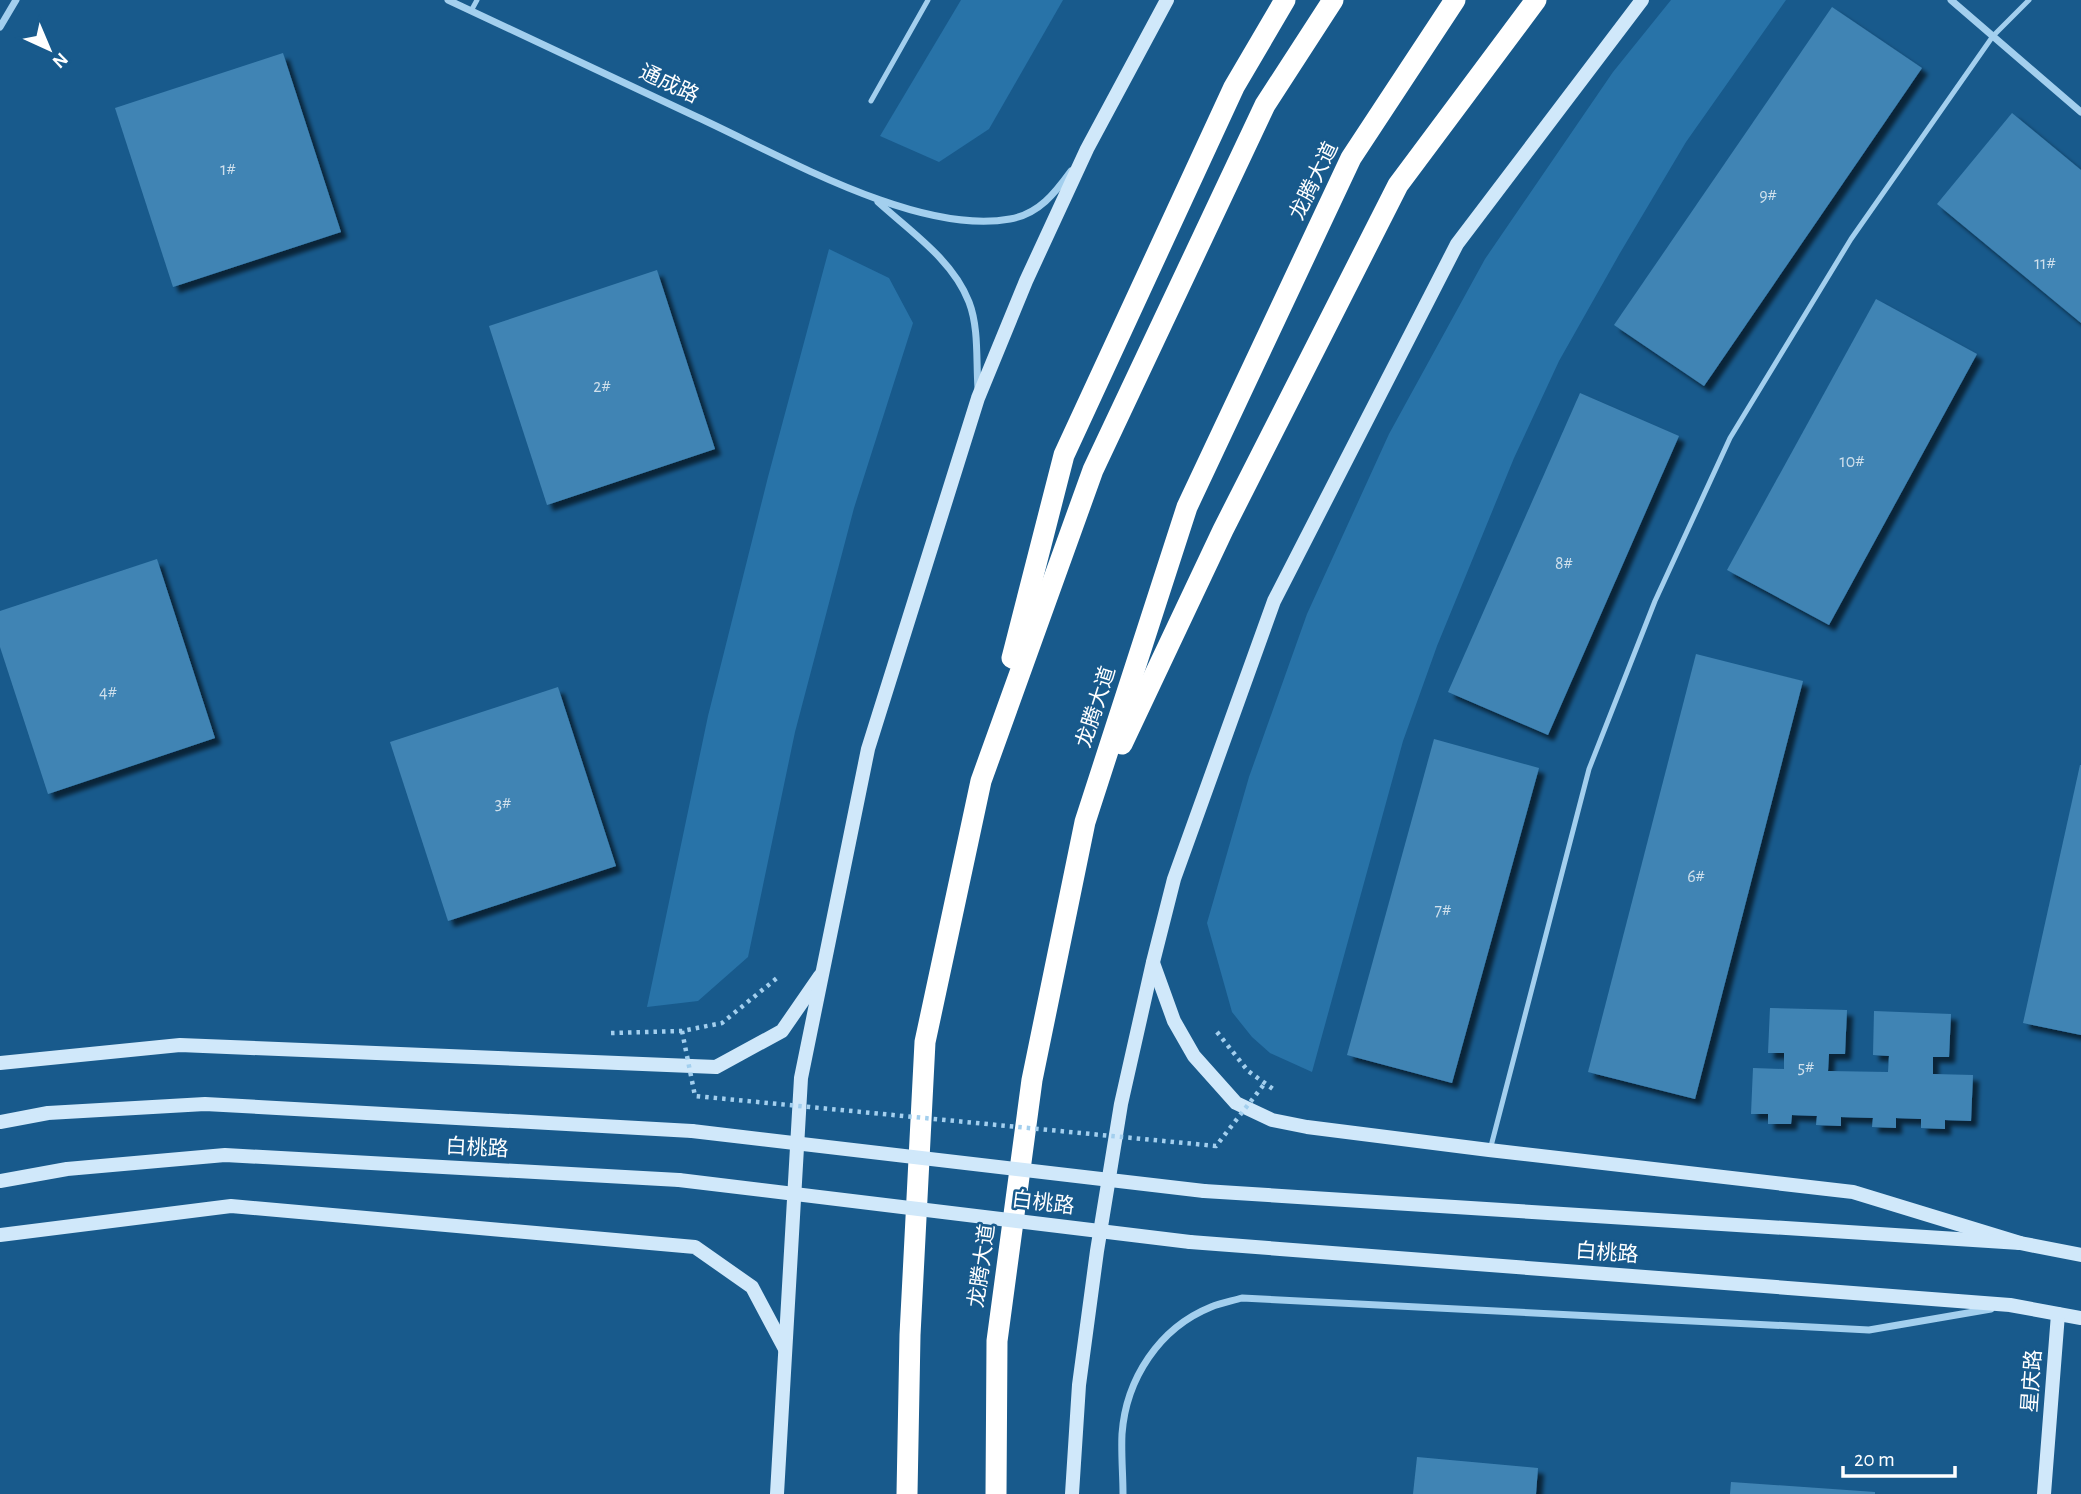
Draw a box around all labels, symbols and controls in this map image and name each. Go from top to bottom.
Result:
north arrow [14,14,84,84]
text: N [48,49,71,72]
street label: 通成路 [636,60,702,107]
street label: 龙腾大道 [1285,138,1342,223]
house number: 1# [220,161,236,179]
house number: 9# [1759,187,1777,205]
house number: 11# [2034,255,2056,273]
house number: 2# [593,378,611,396]
house number: 10# [1840,453,1864,471]
house number: 8# [1555,555,1573,573]
street label: 龙腾大道 [1072,664,1119,750]
house number: 4# [99,684,117,702]
house number: 3# [495,795,511,813]
house number: 6# [1687,868,1705,886]
house number: 7# [1435,902,1451,920]
house number: 5# [1798,1059,1814,1077]
street label: 白桃路 [445,1135,509,1160]
street label: 白桃路 [1010,1188,1076,1217]
street label: 龙腾大道 [965,1223,998,1309]
street label: 白桃路 [1575,1239,1639,1266]
street label: 星庆路 [2018,1349,2045,1413]
scale bar [1843,1434,1955,1478]
text: 20 m [1854,1449,1895,1470]

